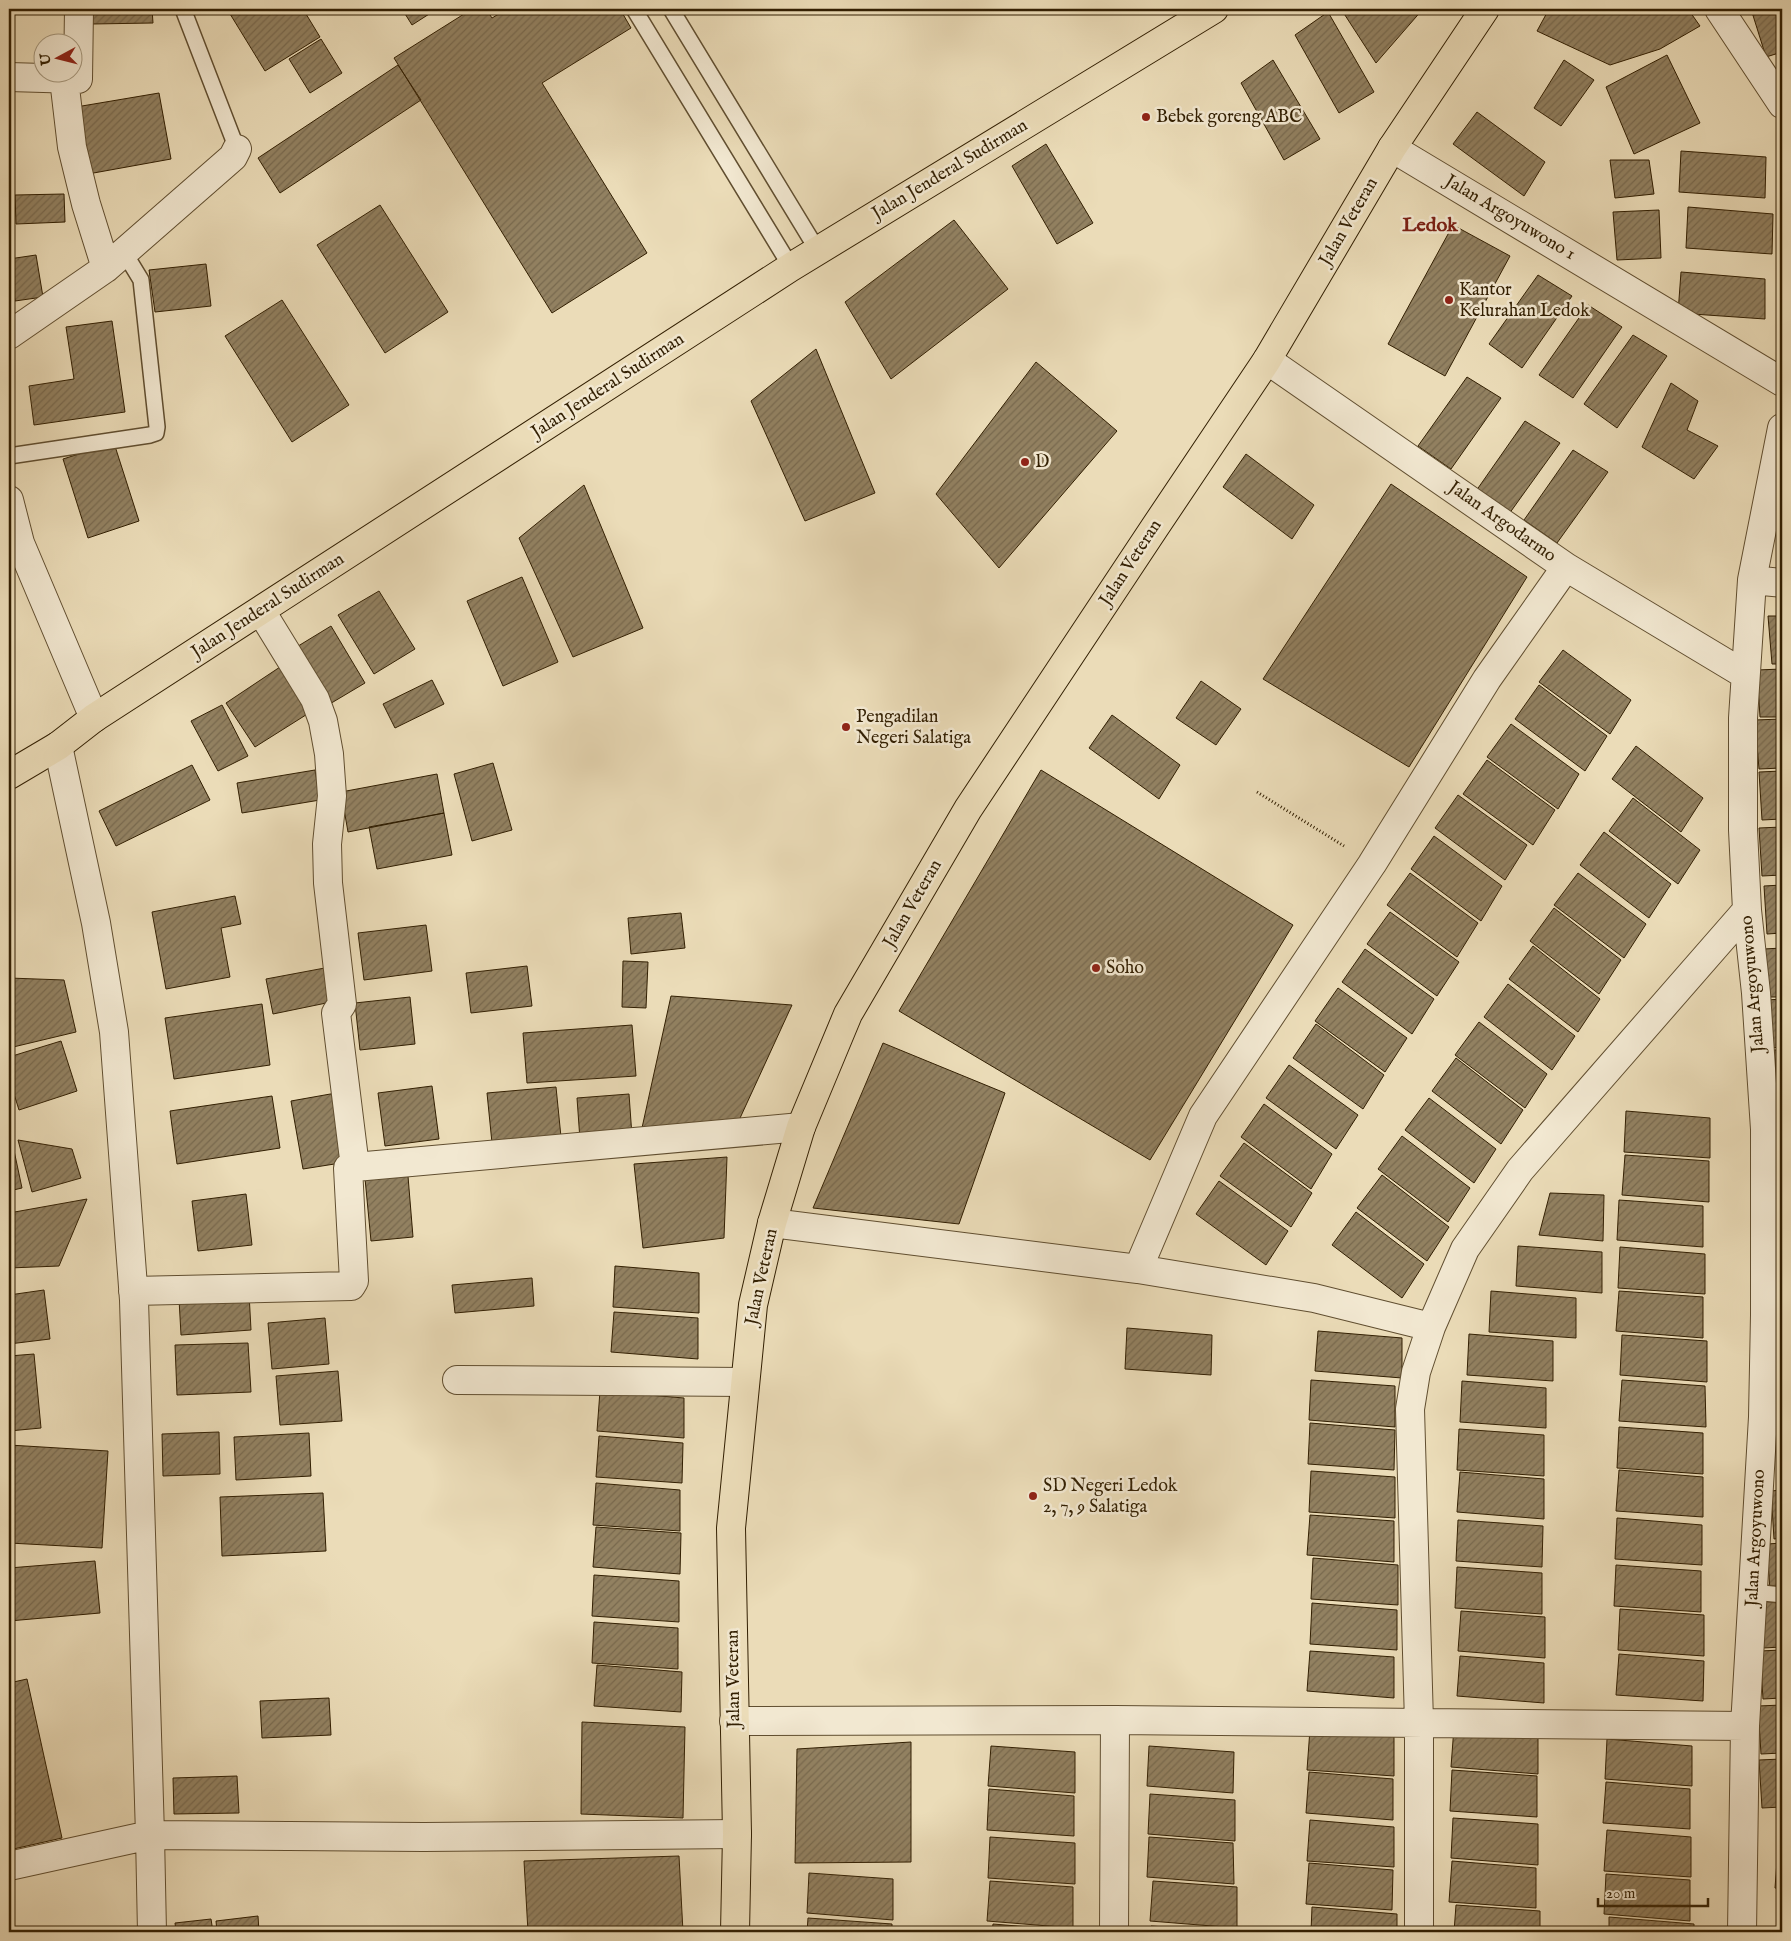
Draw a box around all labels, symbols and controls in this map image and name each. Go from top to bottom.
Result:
north arrow [32,32,82,82]
text: U [36,51,56,67]
place label: Bebek goreng ABC [1156,106,1302,129]
marker: Bebek goreng ABC [1140,111,1152,123]
street label: Jalan Jenderal Sudirman [866,114,1032,227]
street label: Jalan Argoyuwono 1 [1439,169,1580,266]
street label: Jalan Veteran [1313,173,1384,272]
district label: Ledok [1402,213,1459,238]
place label: Kantor Kelurahan Ledok [1459,279,1590,323]
marker: Kantor Kelurahan Ledok [1443,294,1455,306]
street label: Jalan Jenderal Sudirman [526,328,689,445]
place label: D [1035,451,1049,474]
marker: D [1019,456,1031,468]
street label: Jalan Argodarmo [1442,475,1561,568]
street label: Jalan Veteran [1093,515,1168,612]
street label: Jalan Jenderal Sudirman [186,548,349,665]
place label: Pengadilan Negeri Salatiga [856,706,971,750]
marker: Pengadilan Negeri Salatiga [840,721,852,733]
street label: Jalan Veteran [877,855,948,954]
street label: Jalan Argoyuwono [1736,914,1771,1056]
place label: Soho [1106,957,1144,980]
marker: Soho [1090,962,1102,974]
street label: Jalan Veteran [740,1226,784,1329]
street label: Jalan Argoyuwono [1741,1468,1771,1609]
place label: SD Negeri Ledok 2, 7, 9 Salatiga [1043,1475,1178,1519]
marker: SD Negeri Ledok 2, 7, 9 Salatiga [1027,1490,1039,1502]
street label: Jalan Veteran [722,1629,746,1730]
scale bar [1598,1876,1708,1908]
text: 20 m [1606,1884,1636,1903]

